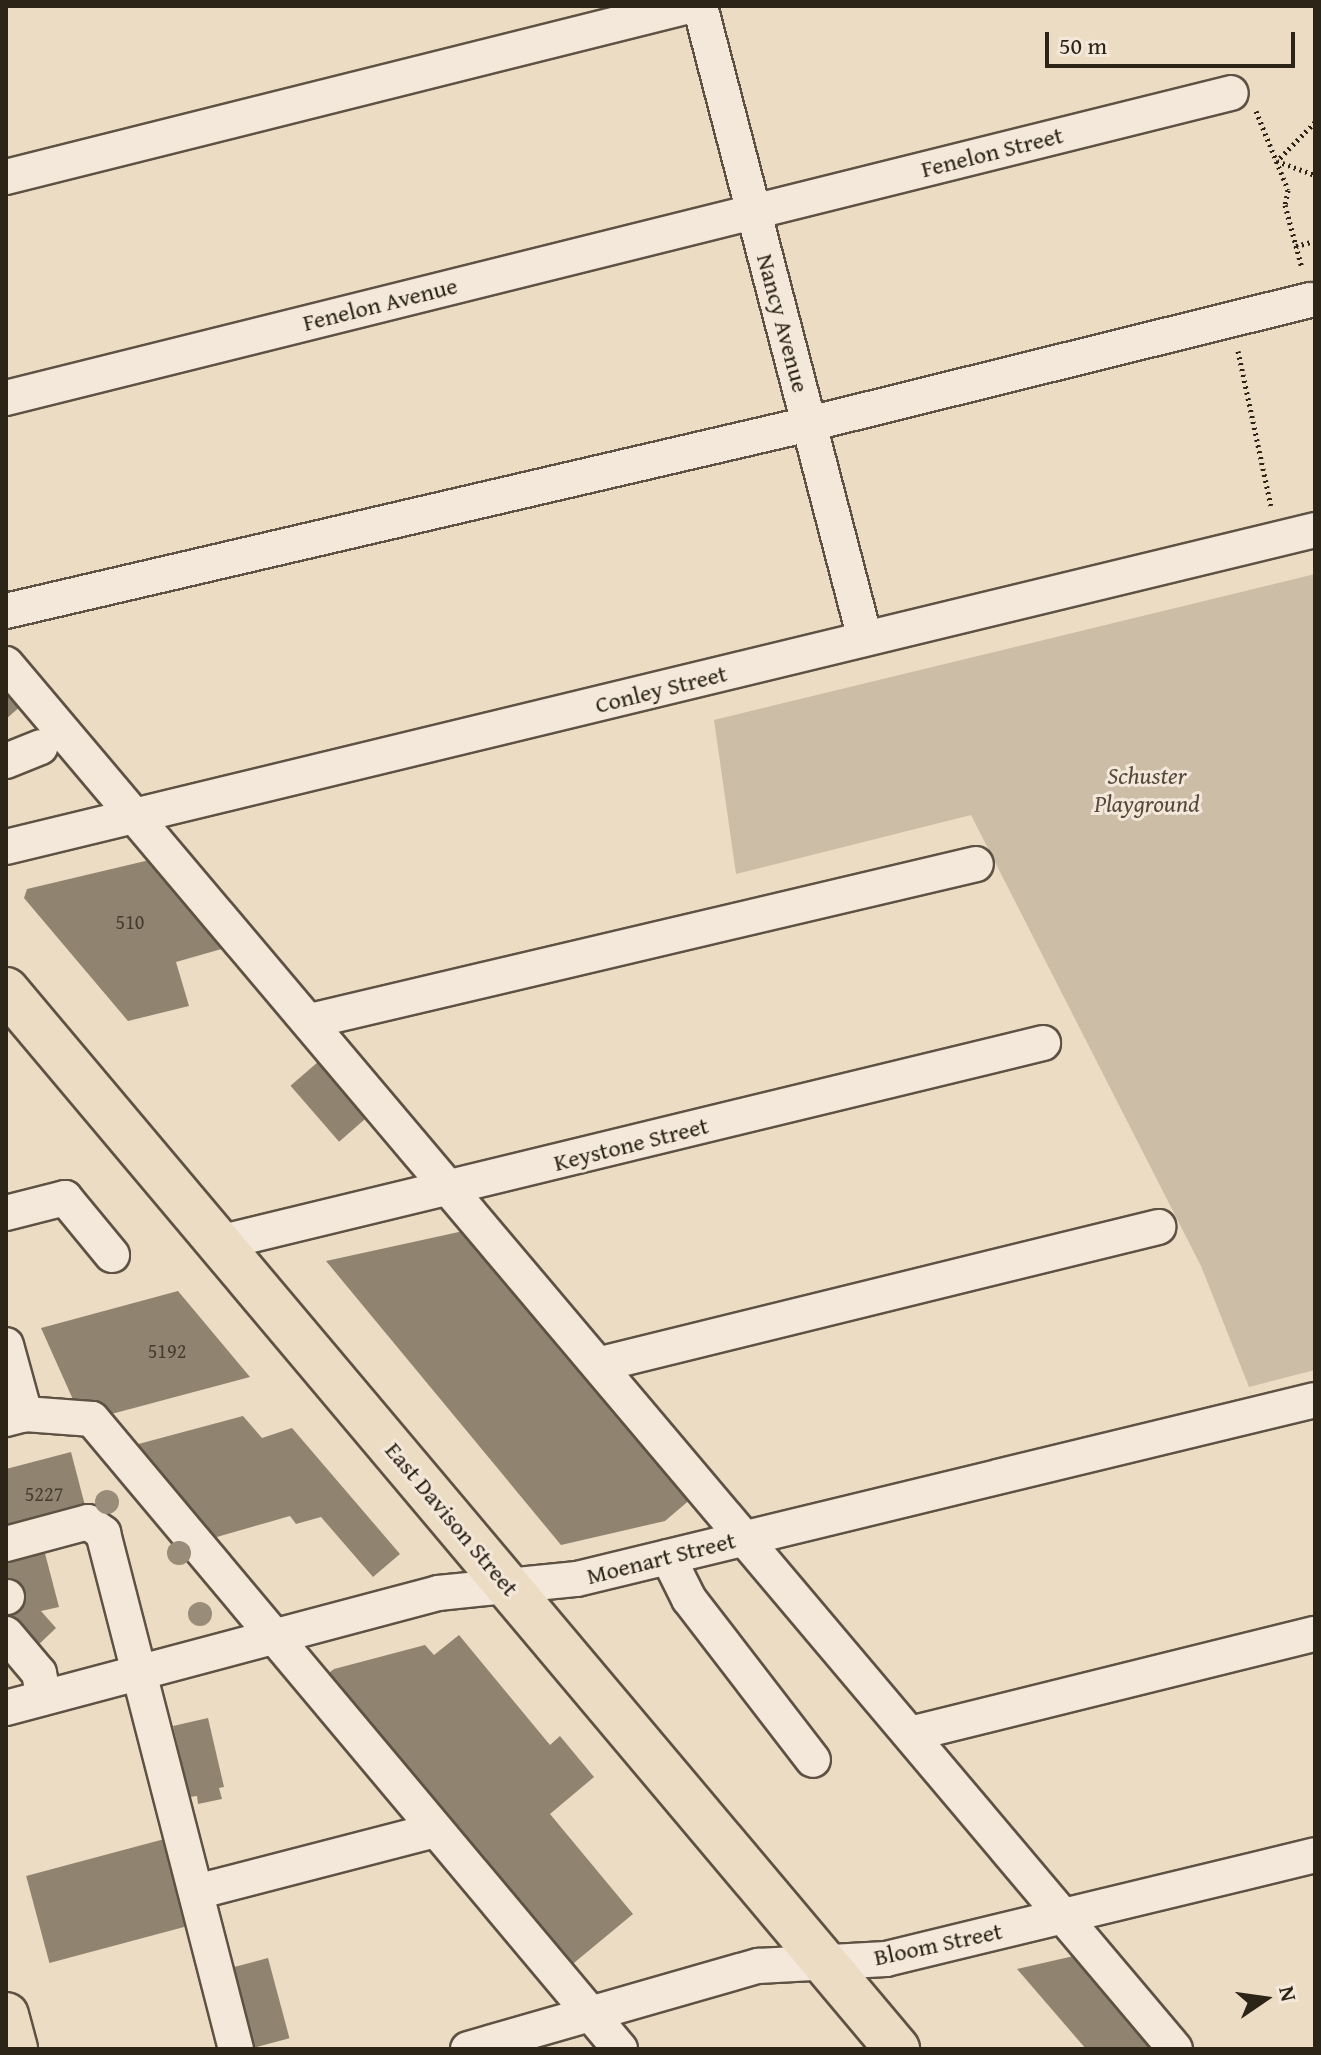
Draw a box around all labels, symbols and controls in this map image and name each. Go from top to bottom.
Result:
scale bar [1049,16,1299,66]
text: 50 m [1059,28,1107,63]
street label: Fenelon Street [918,120,1066,184]
street label: Nancy Avenue [751,251,815,395]
street label: Fenelon Avenue [300,271,460,337]
street label: Conley Street [592,659,730,719]
park label: Schuster Playground [1094,762,1200,818]
house number: 510 [116,909,144,933]
street label: Keystone Street [551,1111,711,1177]
house number: 5192 [148,1338,186,1362]
street label: East Davison Street [379,1436,525,1602]
house number: 5227 [25,1481,63,1505]
street label: Moenart Street [584,1526,738,1590]
street label: Bloom Street [871,1916,1005,1972]
north arrow [1225,1959,1305,2039]
text: N [1271,1983,1306,2004]

